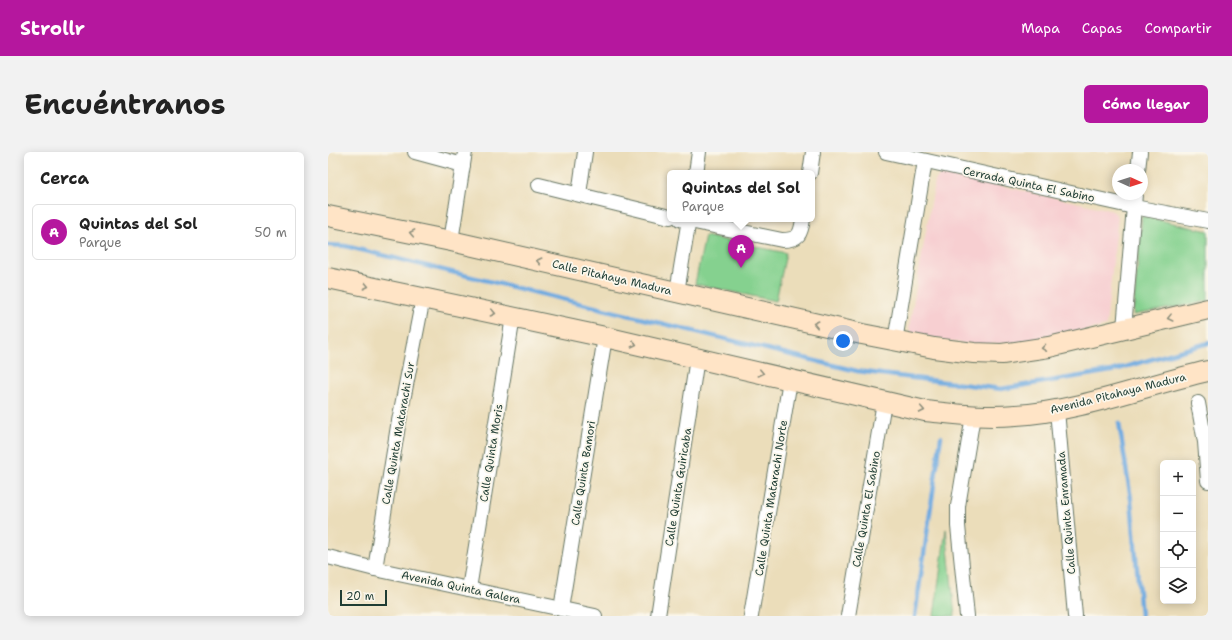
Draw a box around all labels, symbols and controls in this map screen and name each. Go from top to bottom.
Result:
text: Strollr [20,16,85,41]
text: Mapa [1021,19,1060,37]
text: Capas [1082,19,1123,37]
text: Compartir [1145,19,1212,37]
text: Encuéntranos [24,85,226,123]
button: Cómo llegar [1084,85,1208,123]
street label: Cerrada Quinta El Sabino [962,163,1096,206]
north arrow [1112,164,1148,200]
text: Cerca [40,167,89,189]
popup [667,170,815,222]
text: Quintas del Sol [682,178,800,198]
text: Parque [682,198,724,215]
text: Quintas del Sol [79,214,197,234]
text: A [49,224,59,241]
text: 50 m [254,224,287,241]
one-way arrow [409,229,416,237]
text: Parque [79,234,122,251]
pin: A [728,235,754,268]
street label: Calle Pitahaya Madura [551,256,673,299]
one-way arrow [536,257,542,265]
one-way arrow [363,282,369,290]
one-way arrow [490,309,497,317]
one-way arrow [1167,313,1174,322]
one-way arrow [813,320,820,329]
your location [833,331,853,351]
one-way arrow [631,339,637,347]
one-way arrow [1041,343,1047,352]
street label: Calle Quinta Matarachi Sur [379,360,418,506]
one-way arrow [757,368,764,377]
street label: Avenida Pitahaya Madura [1049,369,1188,418]
street label: Calle Quinta Moris [476,403,507,503]
one-way arrow [919,405,926,414]
street label: Calle Quinta Matarachi Norte [752,419,791,577]
street label: Calle Quinta Bamori [568,420,599,527]
street label: Calle Quinta Guiricaba [662,427,695,547]
street label: Calle Quinta El Sabino [849,449,884,569]
street label: Calle Quinta Enramada [1054,451,1079,575]
map controls [1160,460,1196,604]
button: + [1160,460,1196,496]
button: − [1160,496,1196,532]
button: locate [1160,532,1196,568]
street label: Avenida Quinta Galera [400,568,522,607]
button: layers [1160,568,1196,604]
scale bar [340,588,387,607]
text: 20 m [346,589,374,604]

